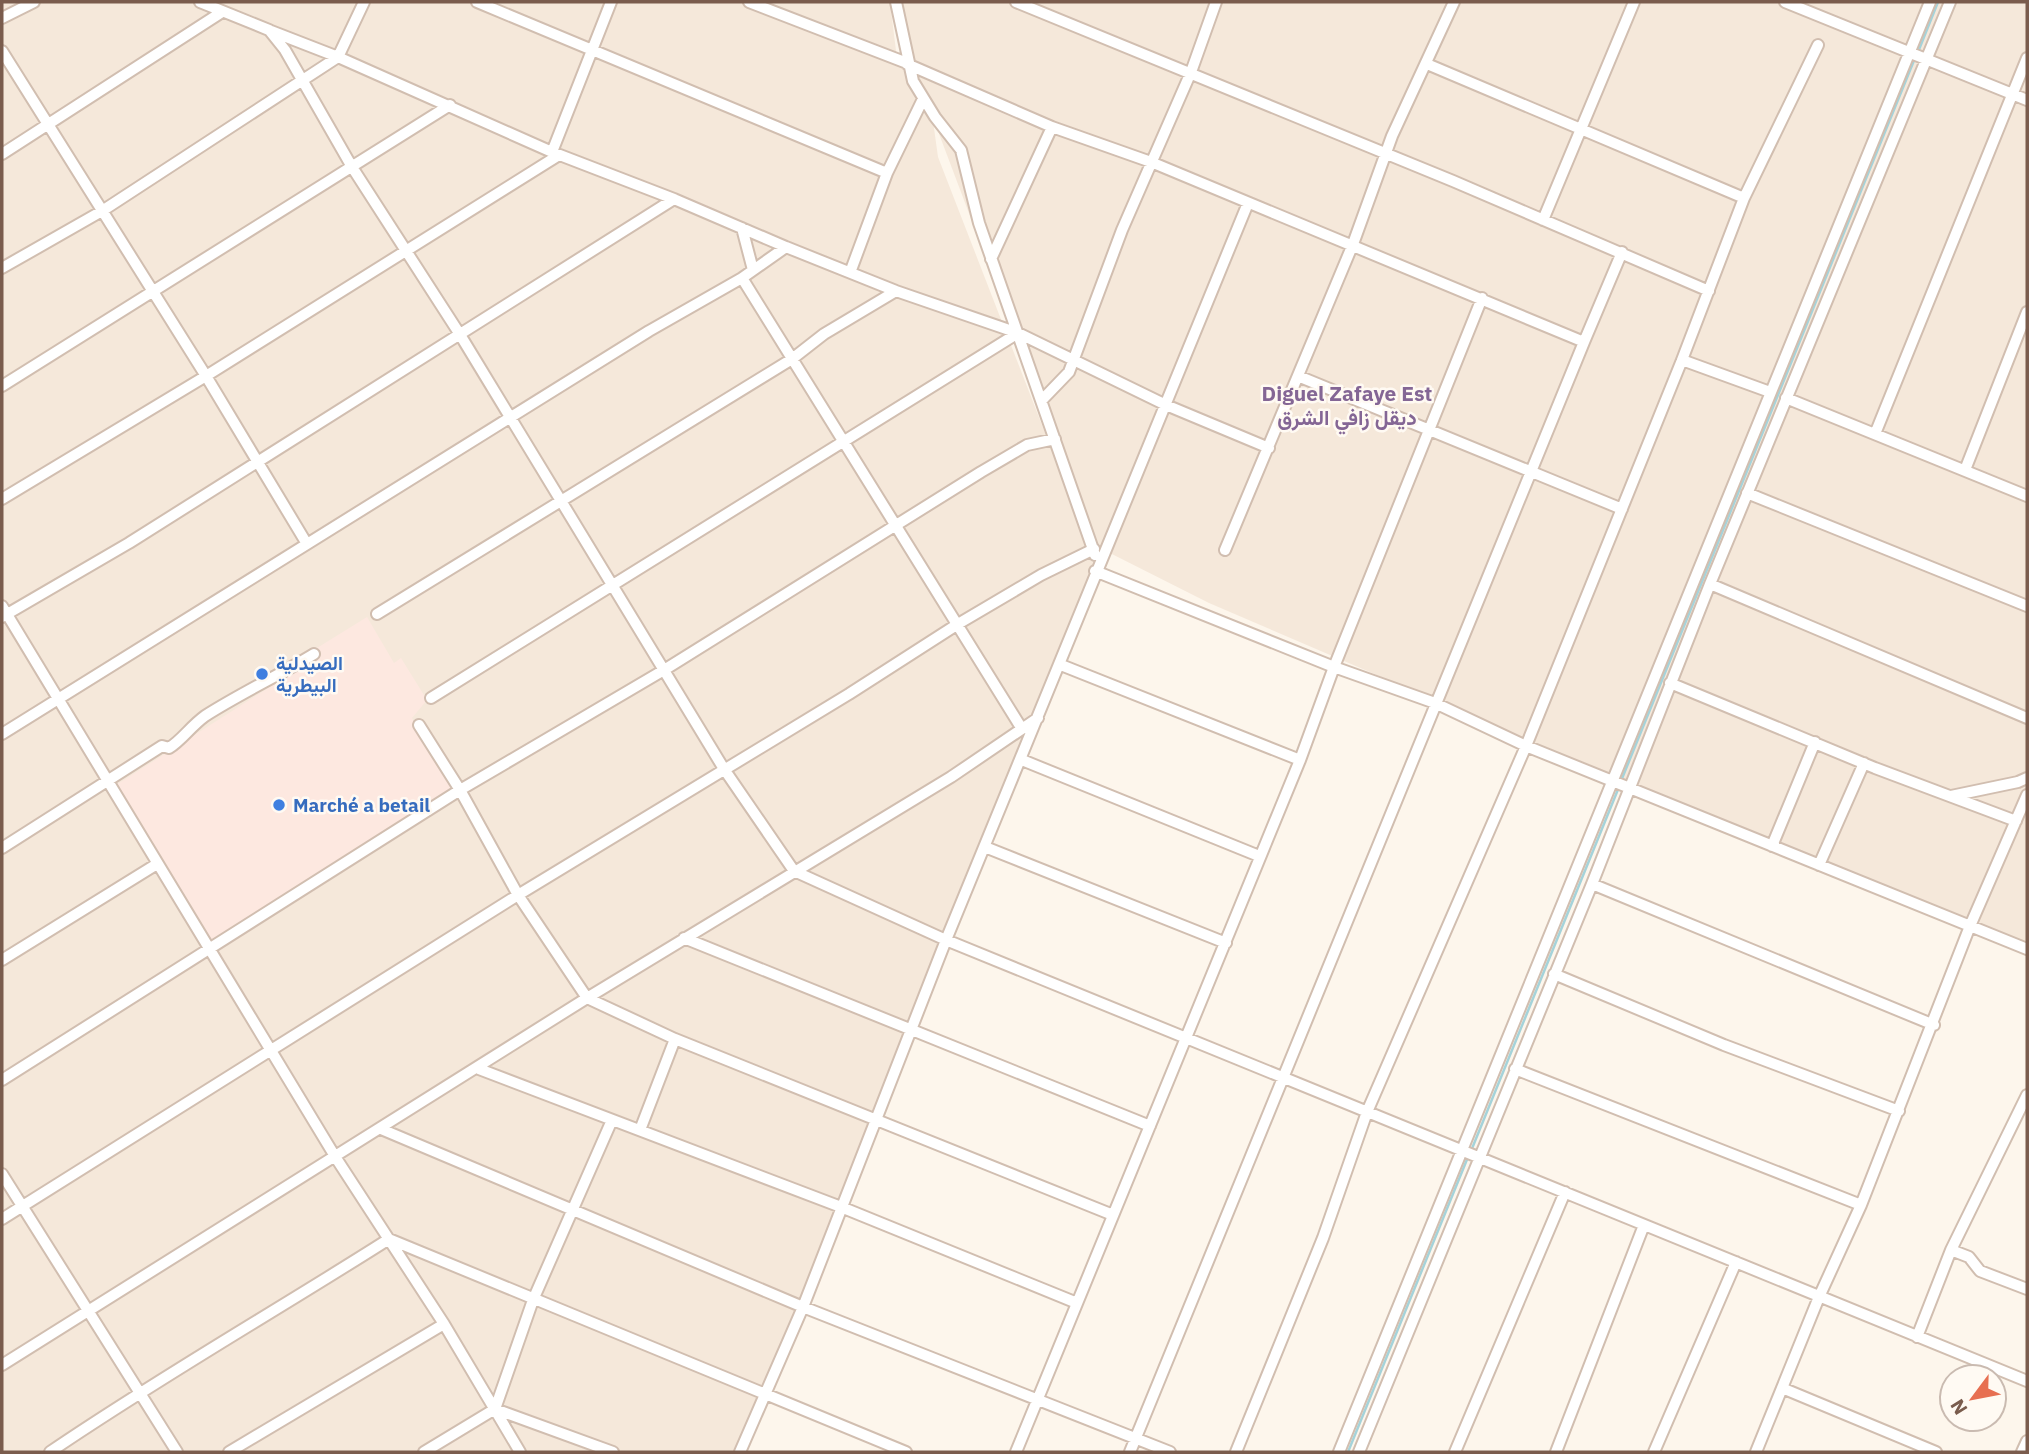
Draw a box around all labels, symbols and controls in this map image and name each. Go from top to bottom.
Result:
district label: Diguel Zafaye Est ديقل زافي الشرق [1262,379,1432,435]
place label: الصيدلية البيطرية [276,651,343,698]
marker: الصيدلية البيطرية [254,666,270,682]
place label: Marché a betail [293,793,430,817]
marker: Marché a betail [271,797,287,813]
north arrow [1938,1363,2008,1433]
text: N [1945,1395,1972,1419]

